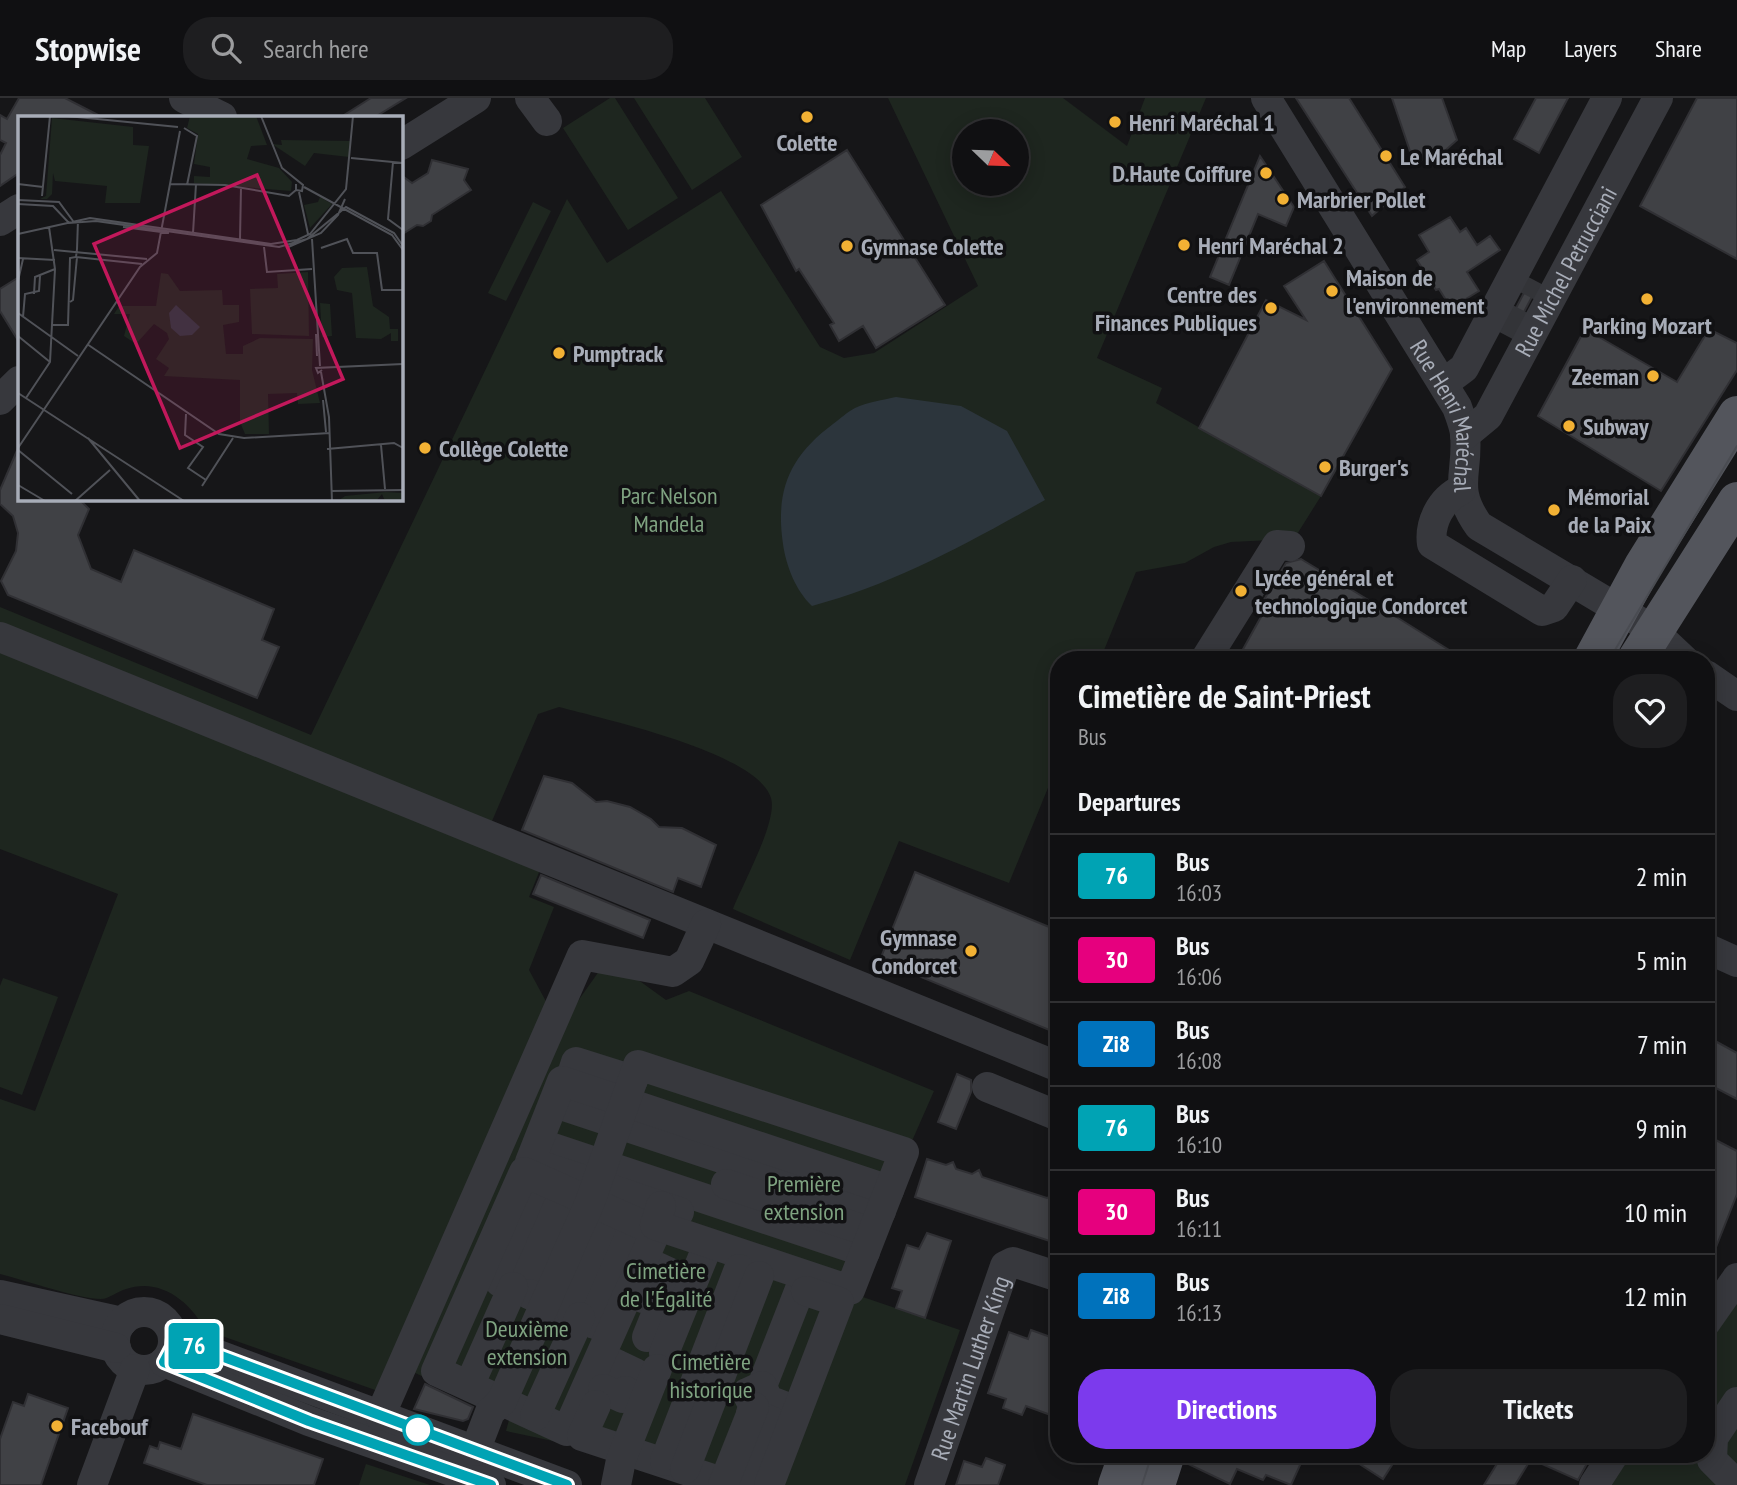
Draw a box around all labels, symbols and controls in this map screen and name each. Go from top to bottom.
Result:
search box [183,17,673,80]
text: Stopwise [35,27,141,70]
icon: search [207,29,245,67]
text: Search here [263,32,369,65]
text: Map [1491,33,1526,64]
text: Layers [1564,33,1617,64]
text: Share [1655,33,1702,64]
place label: Henri Maréchal 1 [1129,107,1275,138]
marker: Colette [799,109,815,125]
marker: Henri Maréchal 1 [1107,114,1123,130]
inset map [18,116,402,500]
north arrow [952,119,1029,196]
map controls [952,119,1029,196]
place label: Colette [776,127,838,158]
place label: Le Maréchal [1400,141,1503,172]
marker: Le Maréchal [1378,148,1394,164]
place label: D.Haute Coiffure [1112,158,1252,189]
marker: D.Haute Coiffure [1258,165,1274,181]
street label: Rue Michel Petrucciani [1507,181,1623,361]
place label: Marbrier Pollet [1297,184,1426,215]
marker: Marbrier Pollet [1275,191,1291,207]
place label: Henri Maréchal 2 [1198,230,1344,261]
place label: Gymnase Colette [861,231,1004,262]
marker: Henri Maréchal 2 [1176,237,1192,253]
marker: Gymnase Colette [839,238,855,254]
place label: Maison de l'environnement [1346,262,1484,321]
place label: Centre des Finances Publiques [1095,279,1257,338]
marker: Maison de l'environnement [1324,283,1340,299]
marker: Parking Mozart [1639,291,1655,307]
marker: Centre des Finances Publiques [1263,300,1279,316]
place label: Parking Mozart [1582,310,1712,341]
street label: Rue Henri Maréchal [1404,334,1481,494]
place label: Pumptrack [573,338,664,369]
marker: Pumptrack [551,345,567,361]
place label: Zeeman [1572,361,1639,392]
marker: Zeeman [1645,368,1661,384]
place label: Subway [1583,411,1649,442]
marker: Subway [1561,418,1577,434]
place label: Collège Colette [439,433,569,464]
marker: Collège Colette [417,440,433,456]
place label: Burger's [1339,452,1409,483]
marker: Burger's [1317,459,1333,475]
park label: Parc Nelson Mandela [621,480,717,539]
place label: Mémorial de la Paix [1568,481,1652,540]
marker: Mémorial de la Paix [1546,502,1562,518]
place label: Lycée général et technologique Condorcet [1255,562,1467,621]
marker: Lycée général et technologique Condorcet [1233,583,1249,599]
text: Cimetière de Saint-Priest [1078,674,1371,717]
button: heart [1613,674,1687,748]
text: Bus [1078,722,1107,751]
text: Departures [1078,785,1181,818]
text: Bus [1176,845,1209,878]
text: 76 [1105,860,1128,891]
text: 2 min [1636,860,1687,893]
text: 16:03 [1176,878,1222,907]
place label: Gymnase Condorcet [872,922,957,981]
text: Bus [1176,929,1209,962]
marker: Gymnase Condorcet [963,943,979,959]
text: 30 [1105,944,1128,975]
text: 5 min [1636,944,1687,977]
text: 16:06 [1176,962,1222,991]
text: Bus [1176,1013,1209,1046]
text: Zi8 [1103,1028,1130,1059]
text: 7 min [1637,1028,1687,1061]
text: 16:08 [1176,1046,1222,1075]
text: Bus [1176,1097,1209,1130]
text: 76 [1105,1112,1128,1143]
text: 9 min [1636,1112,1687,1145]
text: 16:10 [1176,1130,1222,1159]
park label: Première extension [764,1168,844,1227]
text: Bus [1176,1181,1209,1214]
text: 30 [1105,1196,1128,1227]
text: 10 min [1624,1196,1687,1229]
text: 16:11 [1176,1214,1222,1243]
park label: Cimetière de l'Égalité [620,1255,712,1314]
text: Bus [1176,1265,1209,1298]
street label: Rue Martin Luther King [923,1271,1016,1464]
text: Zi8 [1103,1280,1130,1311]
text: 12 min [1624,1280,1687,1313]
text: 16:13 [1176,1298,1222,1327]
park label: Deuxième extension [485,1313,569,1372]
line badge: 76 [162,1323,226,1369]
text: 76 [183,1330,205,1361]
park label: Cimetière historique [669,1346,753,1405]
button: Directions [1078,1369,1376,1449]
button: Tickets [1390,1369,1687,1449]
place label: Facebouf [71,1411,149,1442]
unlabelled marker [403,1415,433,1445]
marker: Facebouf [49,1418,65,1434]

